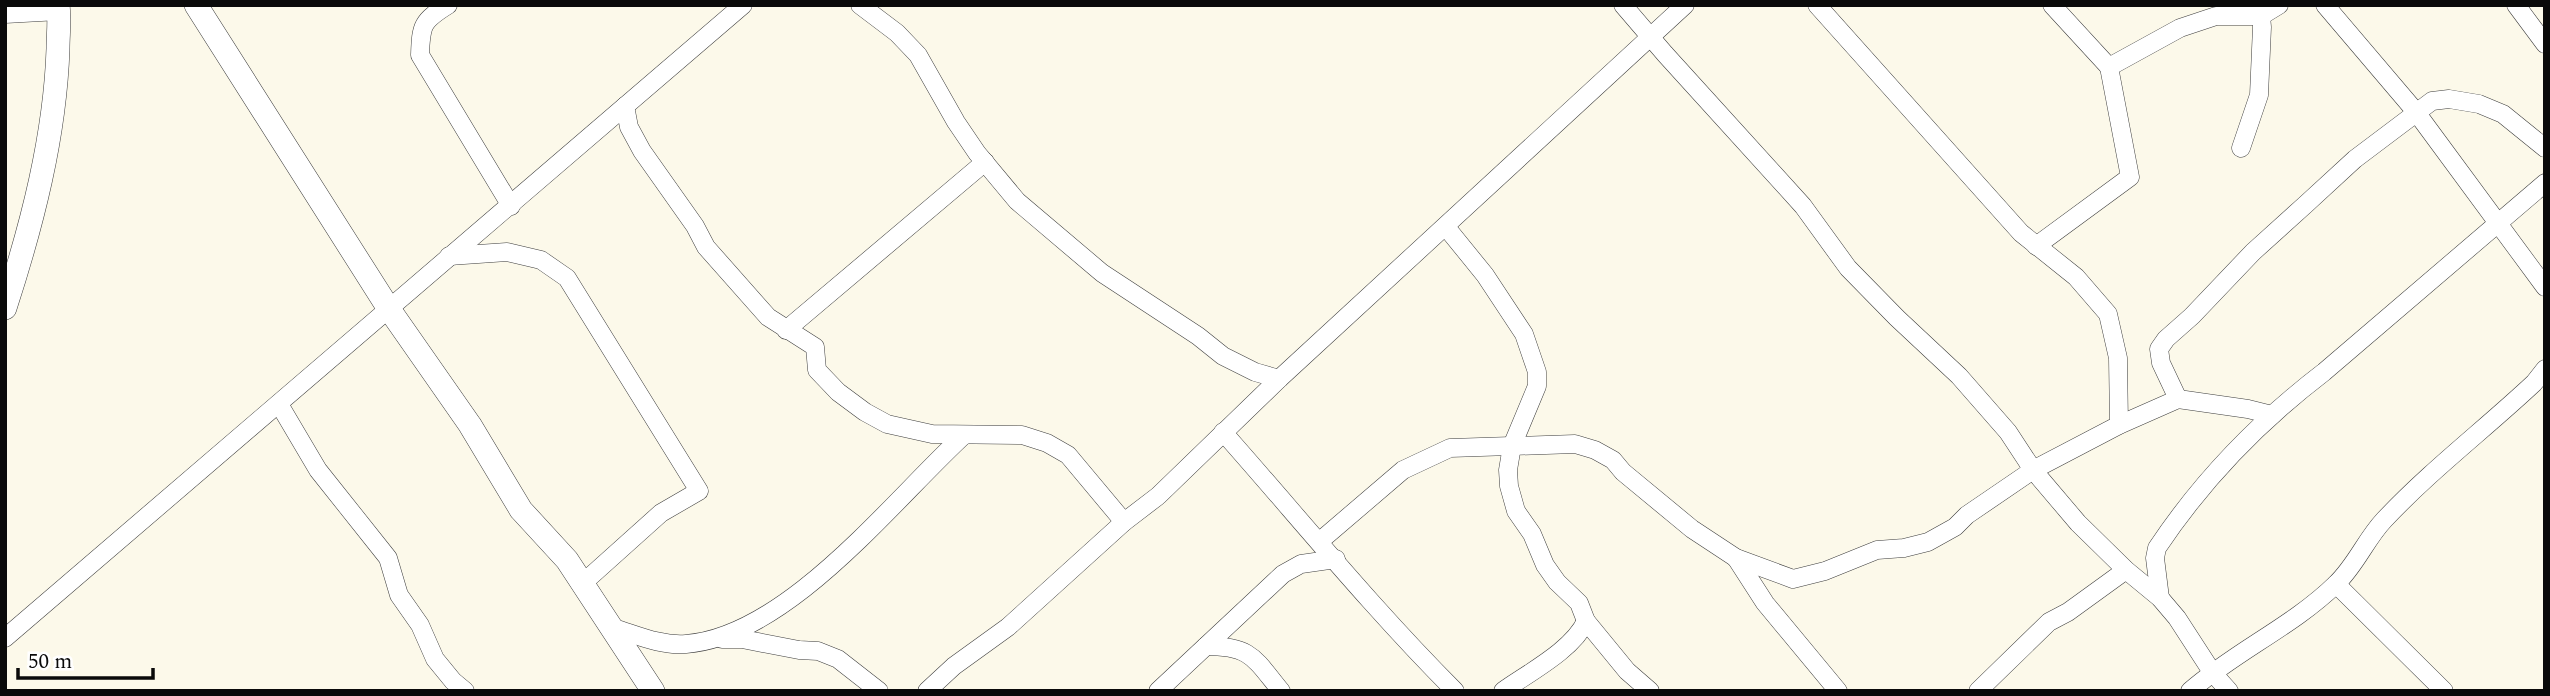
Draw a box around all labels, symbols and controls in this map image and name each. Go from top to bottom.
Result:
scale bar [18,636,152,680]
text: 50 m [28,646,72,678]

